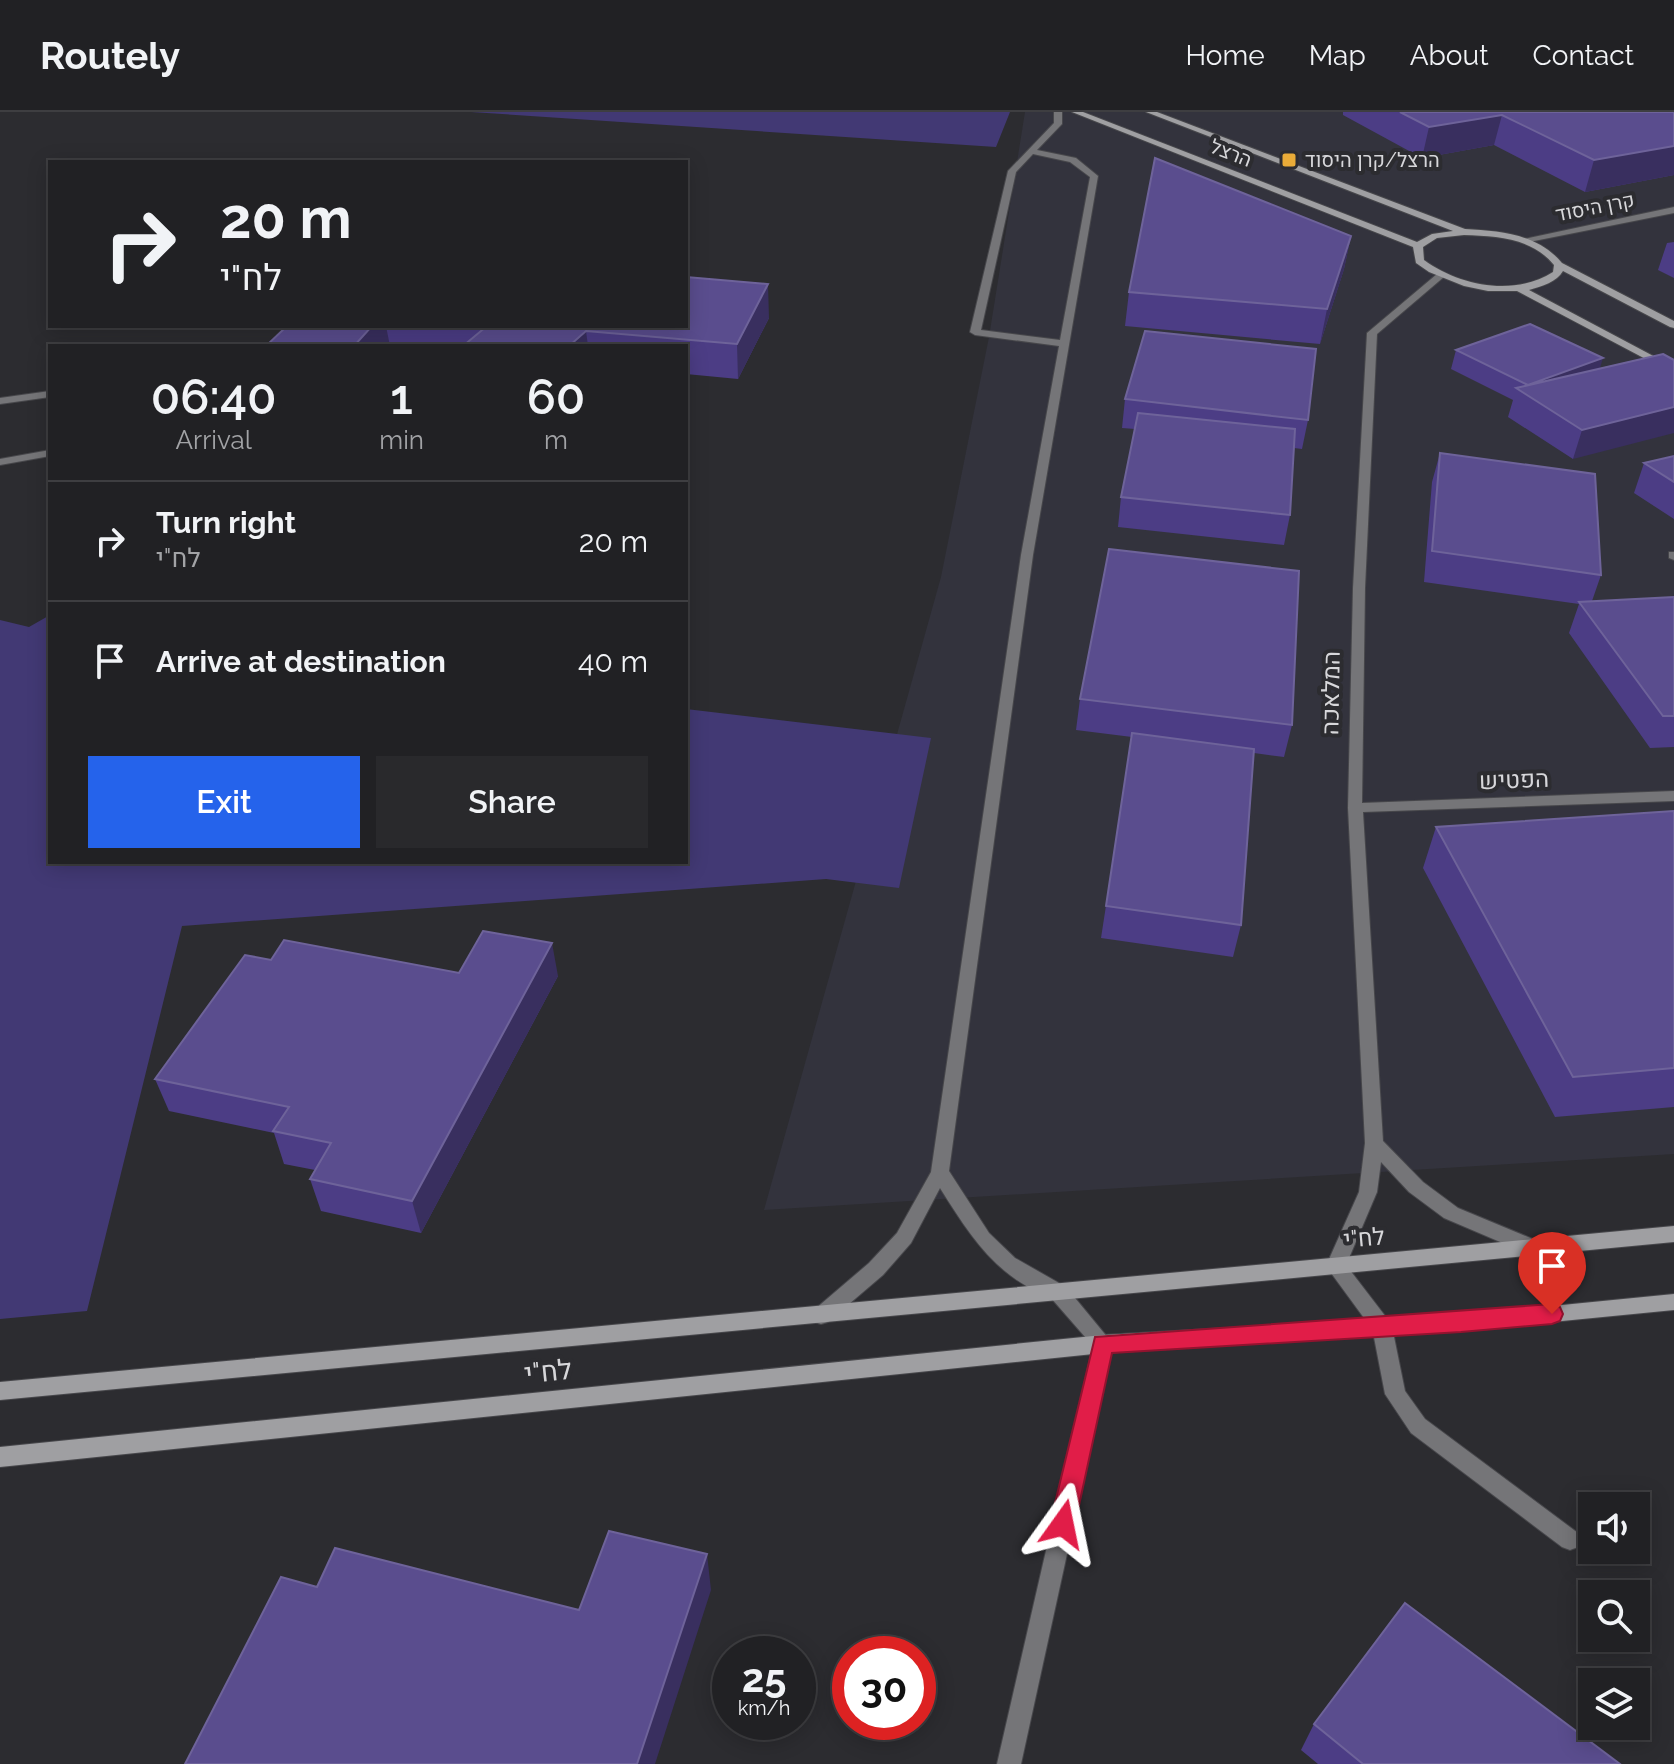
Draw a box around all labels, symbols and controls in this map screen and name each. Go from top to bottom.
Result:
text: Routely [40,33,180,78]
text: Home [1185,39,1265,72]
text: Map [1309,39,1366,72]
text: About [1410,39,1489,72]
text: Contact [1533,39,1634,72]
street label: הרצל [1207,134,1255,172]
place label: הרצל/קרן היסוד [1305,148,1440,172]
marker: הרצל/קרן היסוד [1280,151,1298,169]
text: 20 m [220,185,352,251]
street label: קרן היסוד [1553,188,1637,226]
icon: right [88,192,192,296]
text: לח"י [220,256,282,298]
text: 06:40 [151,369,277,425]
text: 1 [390,369,413,425]
text: 60 [527,369,585,425]
text: Arrival [175,425,252,455]
text: min [379,425,424,455]
text: m [544,425,568,455]
text: Turn right [156,505,296,540]
icon: right [88,519,132,563]
text: 20 m [579,524,648,559]
text: לח"י [156,543,201,573]
icon: arrive [88,639,132,683]
text: Arrive at destination [156,644,446,679]
text: 40 m [578,644,648,679]
street label: המלאכה [1315,651,1346,735]
button: Exit [88,756,360,848]
button: Share [376,756,648,848]
street label: הפטיש [1478,764,1550,795]
street label: לח"י [1342,1221,1386,1254]
pin [1518,1232,1586,1314]
icon: arrive [1530,1244,1574,1288]
street label: לח"י [522,1353,574,1390]
position arrow [1021,1482,1105,1566]
map controls [1578,1492,1650,1740]
button: sound [1578,1492,1650,1564]
button: search [1578,1580,1650,1652]
speed limit sign: 30 [832,1636,936,1740]
text: 25 [742,1654,786,1701]
button: layers [1578,1668,1650,1740]
text: km/h [738,1696,790,1720]

